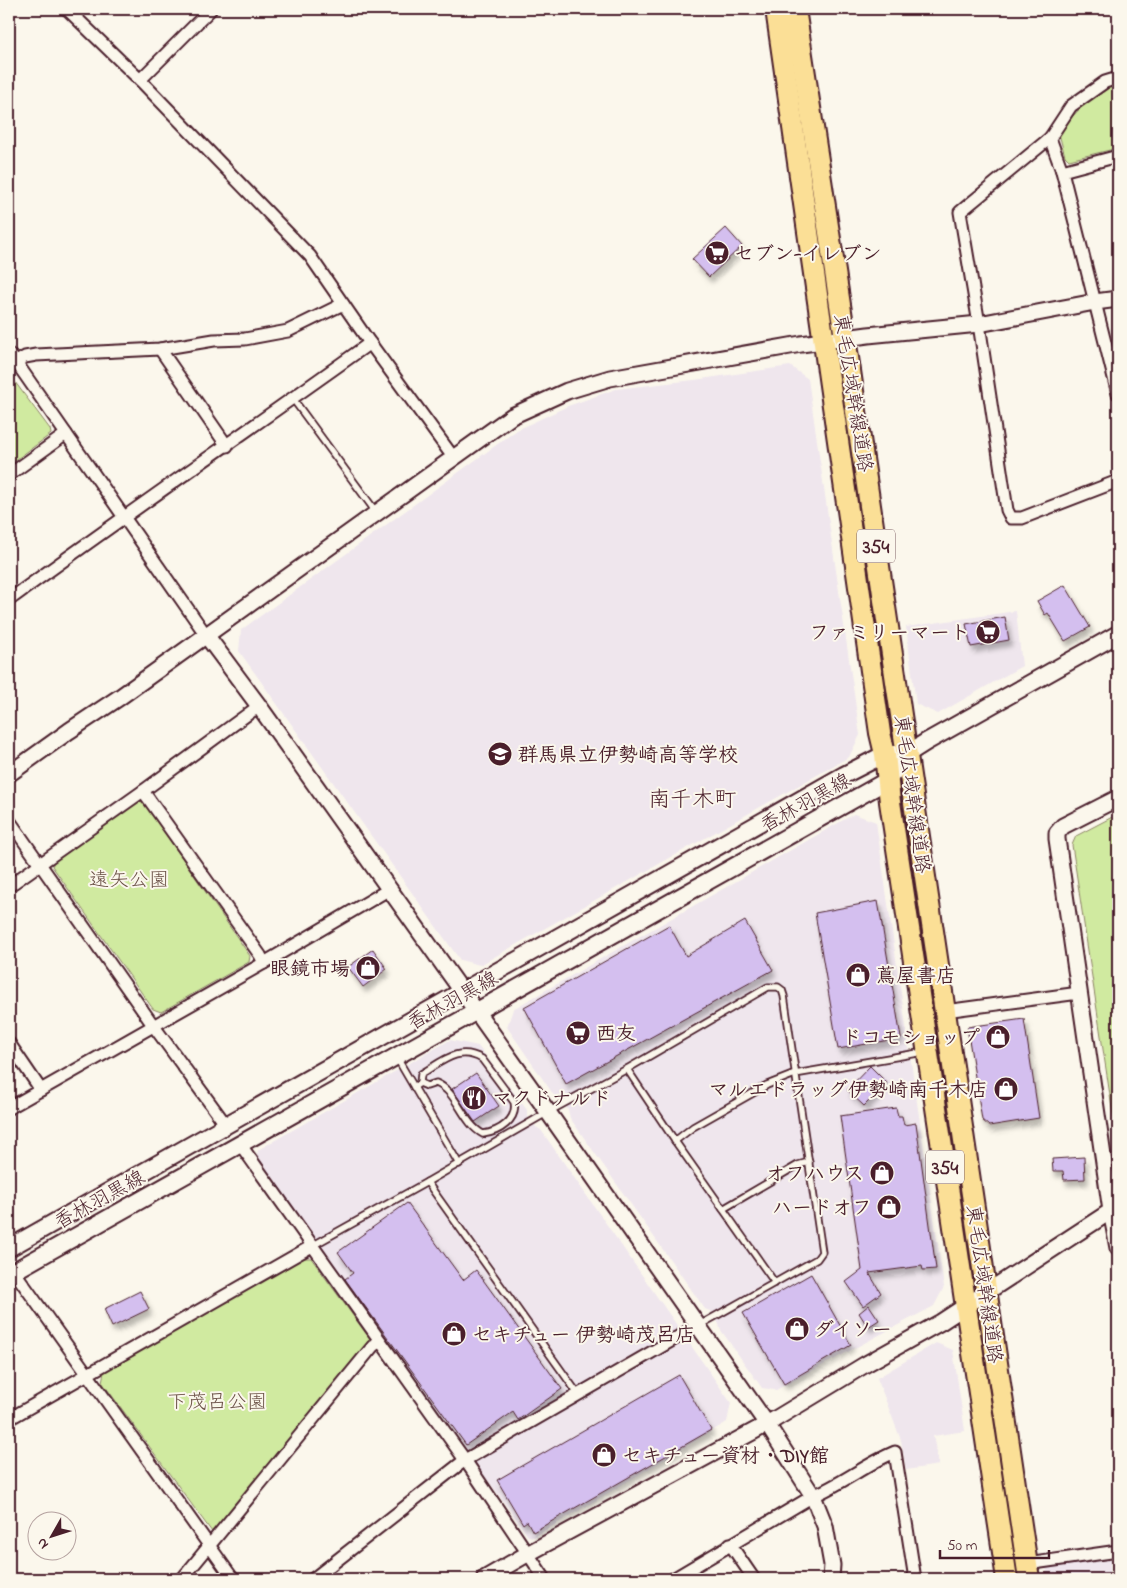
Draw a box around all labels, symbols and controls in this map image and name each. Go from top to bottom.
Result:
supermarket icon: セブン-イレブン [704,240,730,266]
place label: セブン-イレブン [734,241,882,270]
street label: 東毛広域幹線道路 [825,312,878,475]
road number: 354 [857,530,895,562]
supermarket icon: ファミリーマート [975,619,1001,645]
place label: ファミリーマート [809,620,970,649]
street label: 東毛広域幹線道路 [885,713,936,876]
school or university icon: 群馬県立伊勢崎高等学校 [487,741,513,767]
place label: 群馬県立伊勢崎高等学校 [518,742,738,771]
street label: 香林羽黒線 [755,767,857,841]
district label: 南千木町 [648,785,736,817]
park label: 遠矢公園 [89,867,169,896]
shop icon: 眼鏡市場 [355,955,381,981]
place label: 眼鏡市場 [270,956,350,985]
shop icon: 蔦屋書店 [845,962,871,988]
place label: 蔦屋書店 [876,963,956,992]
street label: 香林羽黒線 [402,965,504,1039]
supermarket icon: 西友 [565,1020,591,1046]
place label: 西友 [596,1021,636,1050]
shop icon: ドコモショップ [985,1024,1011,1050]
place label: ドコモショップ [842,1025,980,1054]
shop icon: マルエドラッグ伊勢崎南千木店 [993,1076,1019,1102]
place label: マルエドラッグ伊勢崎南千木店 [708,1077,988,1106]
restaurant icon: マクドナルド [461,1085,487,1111]
place label: マクドナルド [492,1086,611,1115]
road number: 354 [926,1150,964,1184]
shop icon: オフハウス [869,1160,895,1186]
place label: オフハウス [765,1161,864,1190]
street label: 香林羽黒線 [49,1164,151,1238]
shop icon: ハードオフ [876,1194,902,1220]
place label: ハードオフ [772,1195,872,1224]
street label: 東毛広域幹線道路 [957,1203,1008,1366]
shop icon: ダイソー [784,1316,810,1342]
place label: ダイソー [814,1317,892,1346]
shop icon: セキチュー 伊勢崎茂呂店 [441,1321,467,1347]
place label: セキチュー 伊勢崎茂呂店 [472,1322,695,1351]
park label: 下茂呂公園 [167,1389,267,1418]
shop icon: セキチュー資材・DIY館 [591,1442,617,1468]
place label: セキチュー資材・DIY館 [622,1443,829,1472]
north arrow [28,1510,78,1560]
scale bar [940,1528,1048,1560]
text: N [32,1533,54,1554]
text: 50 m [947,1535,978,1557]

